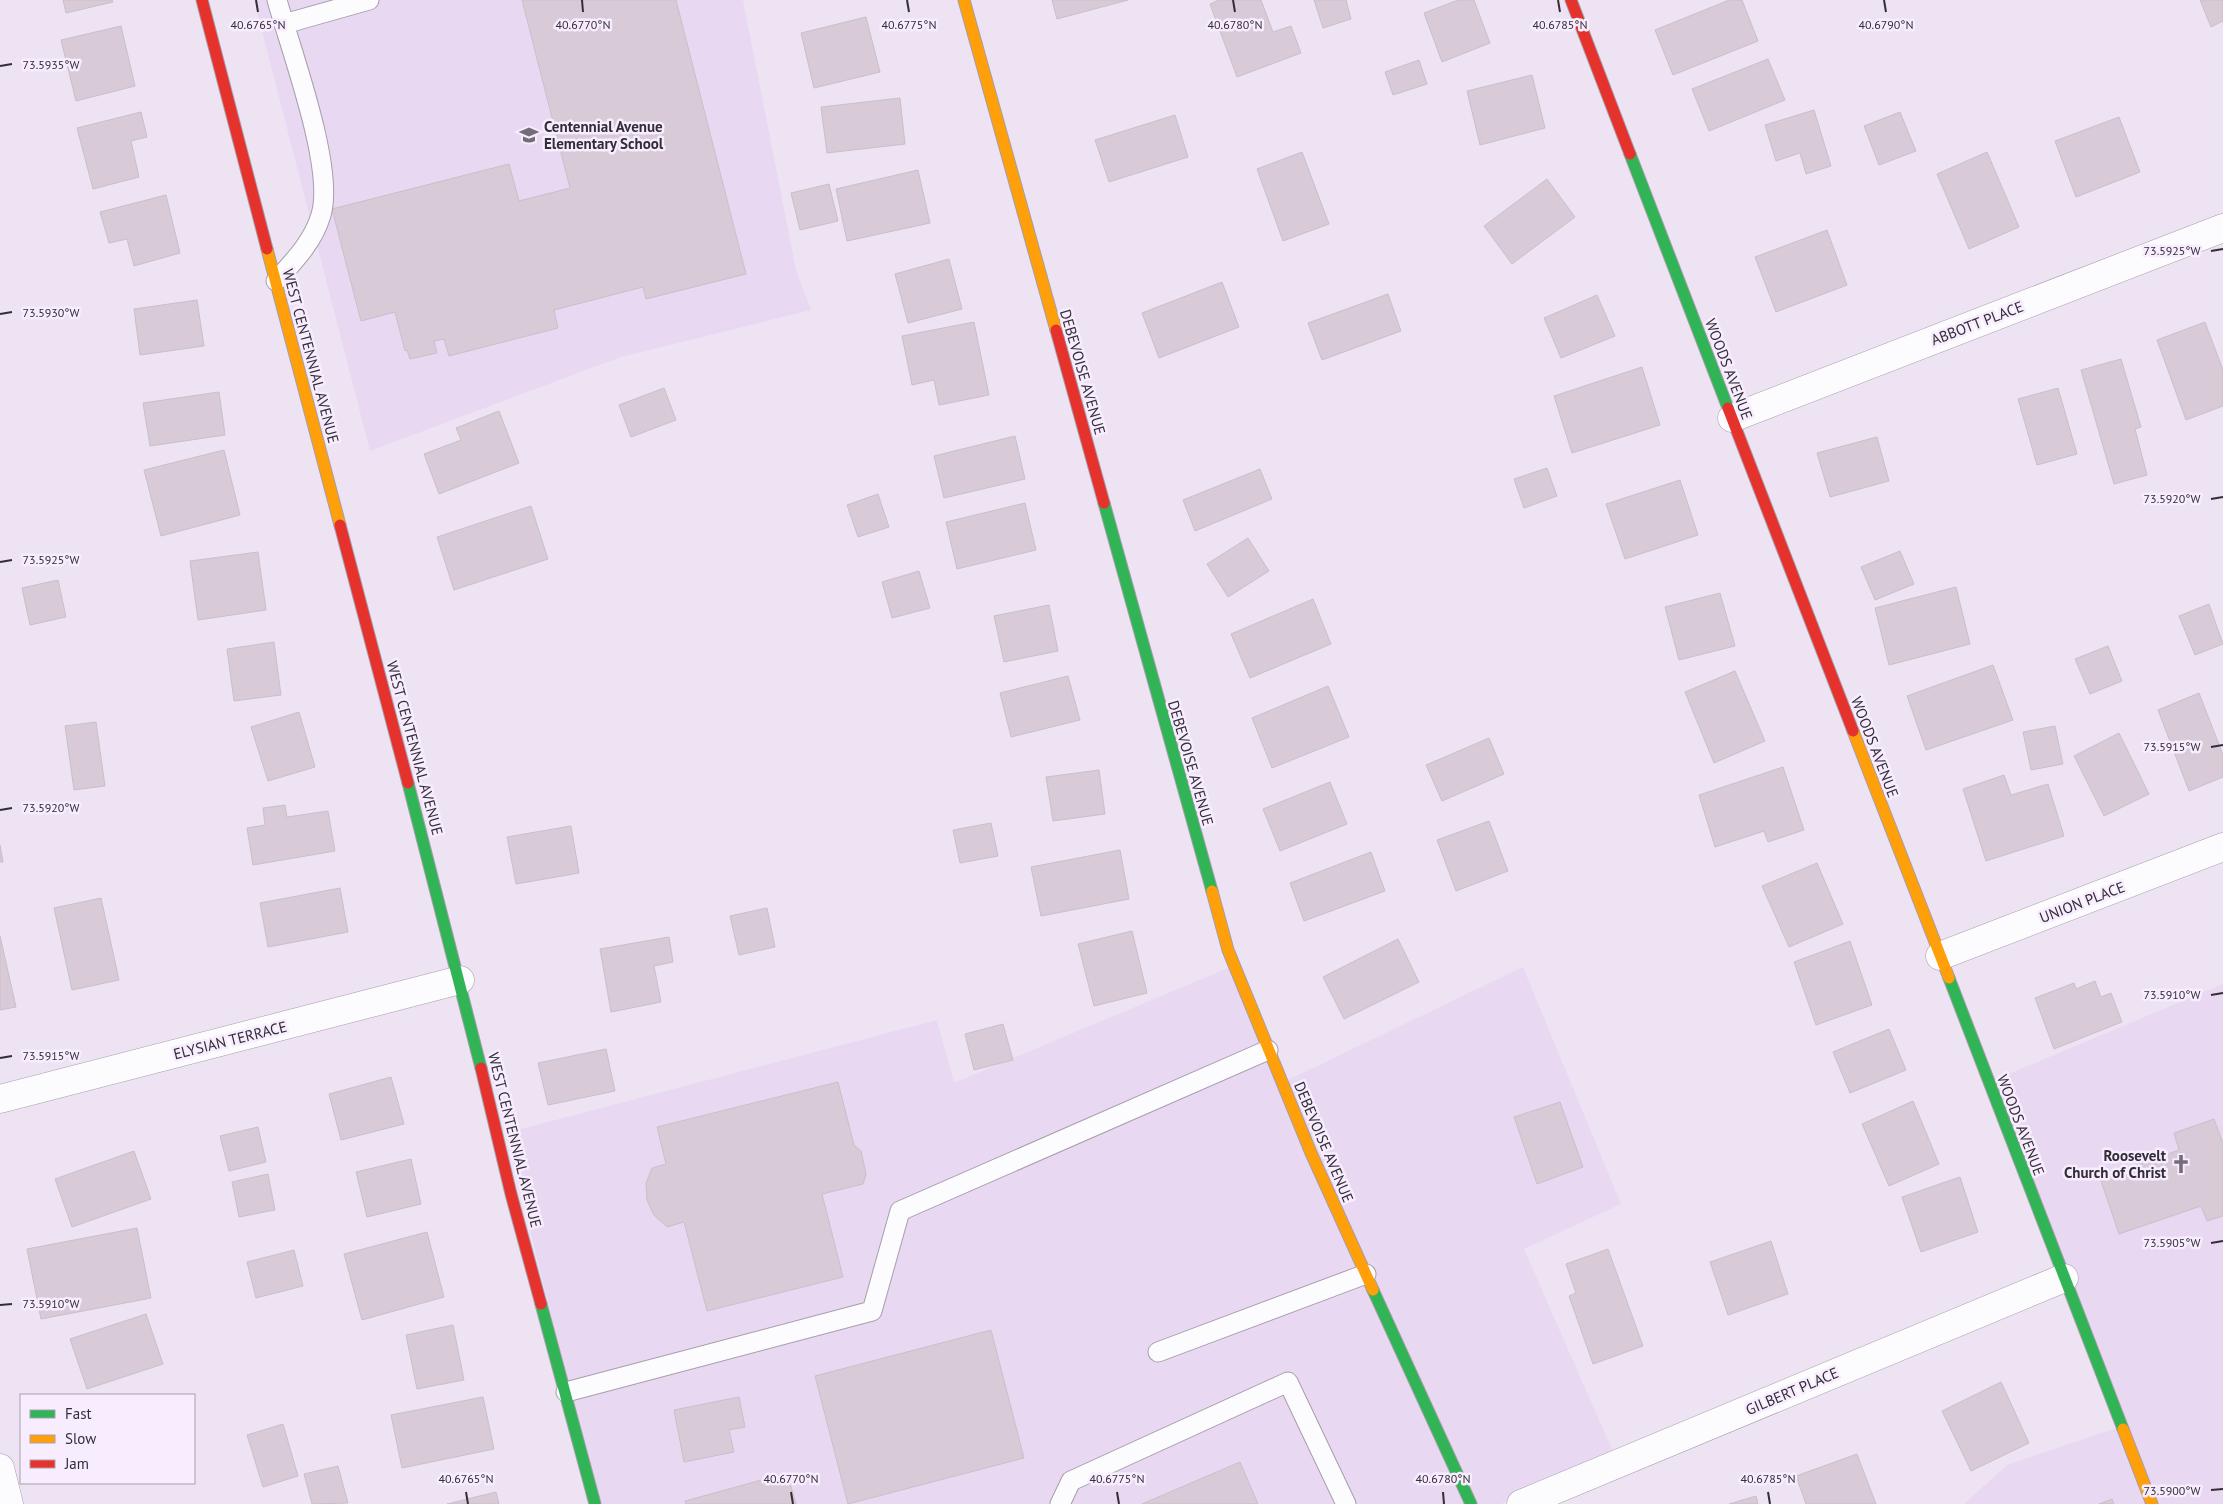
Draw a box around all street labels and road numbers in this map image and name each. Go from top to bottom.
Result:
street label: WEST CENTENNIAL AVENUE [279,267,343,445]
street label: ABBOTT PLACE [1928,297,2026,349]
street label: DEBEVOISE AVENUE [1056,307,1110,437]
street label: WOODS AVENUE [1701,316,1757,422]
street label: WEST CENTENNIAL AVENUE [383,659,447,837]
street label: WOODS AVENUE [1847,694,1903,800]
street label: DEBEVOISE AVENUE [1164,698,1218,828]
street label: UNION PLACE [2037,877,2127,927]
street label: ELYSIAN TERRACE [171,1017,289,1063]
street label: WEST CENTENNIAL AVENUE [484,1050,546,1230]
street label: WOODS AVENUE [1993,1072,2049,1178]
street label: DEBEVOISE AVENUE [1290,1079,1358,1205]
street label: GILBERT PLACE [1743,1363,1841,1419]

